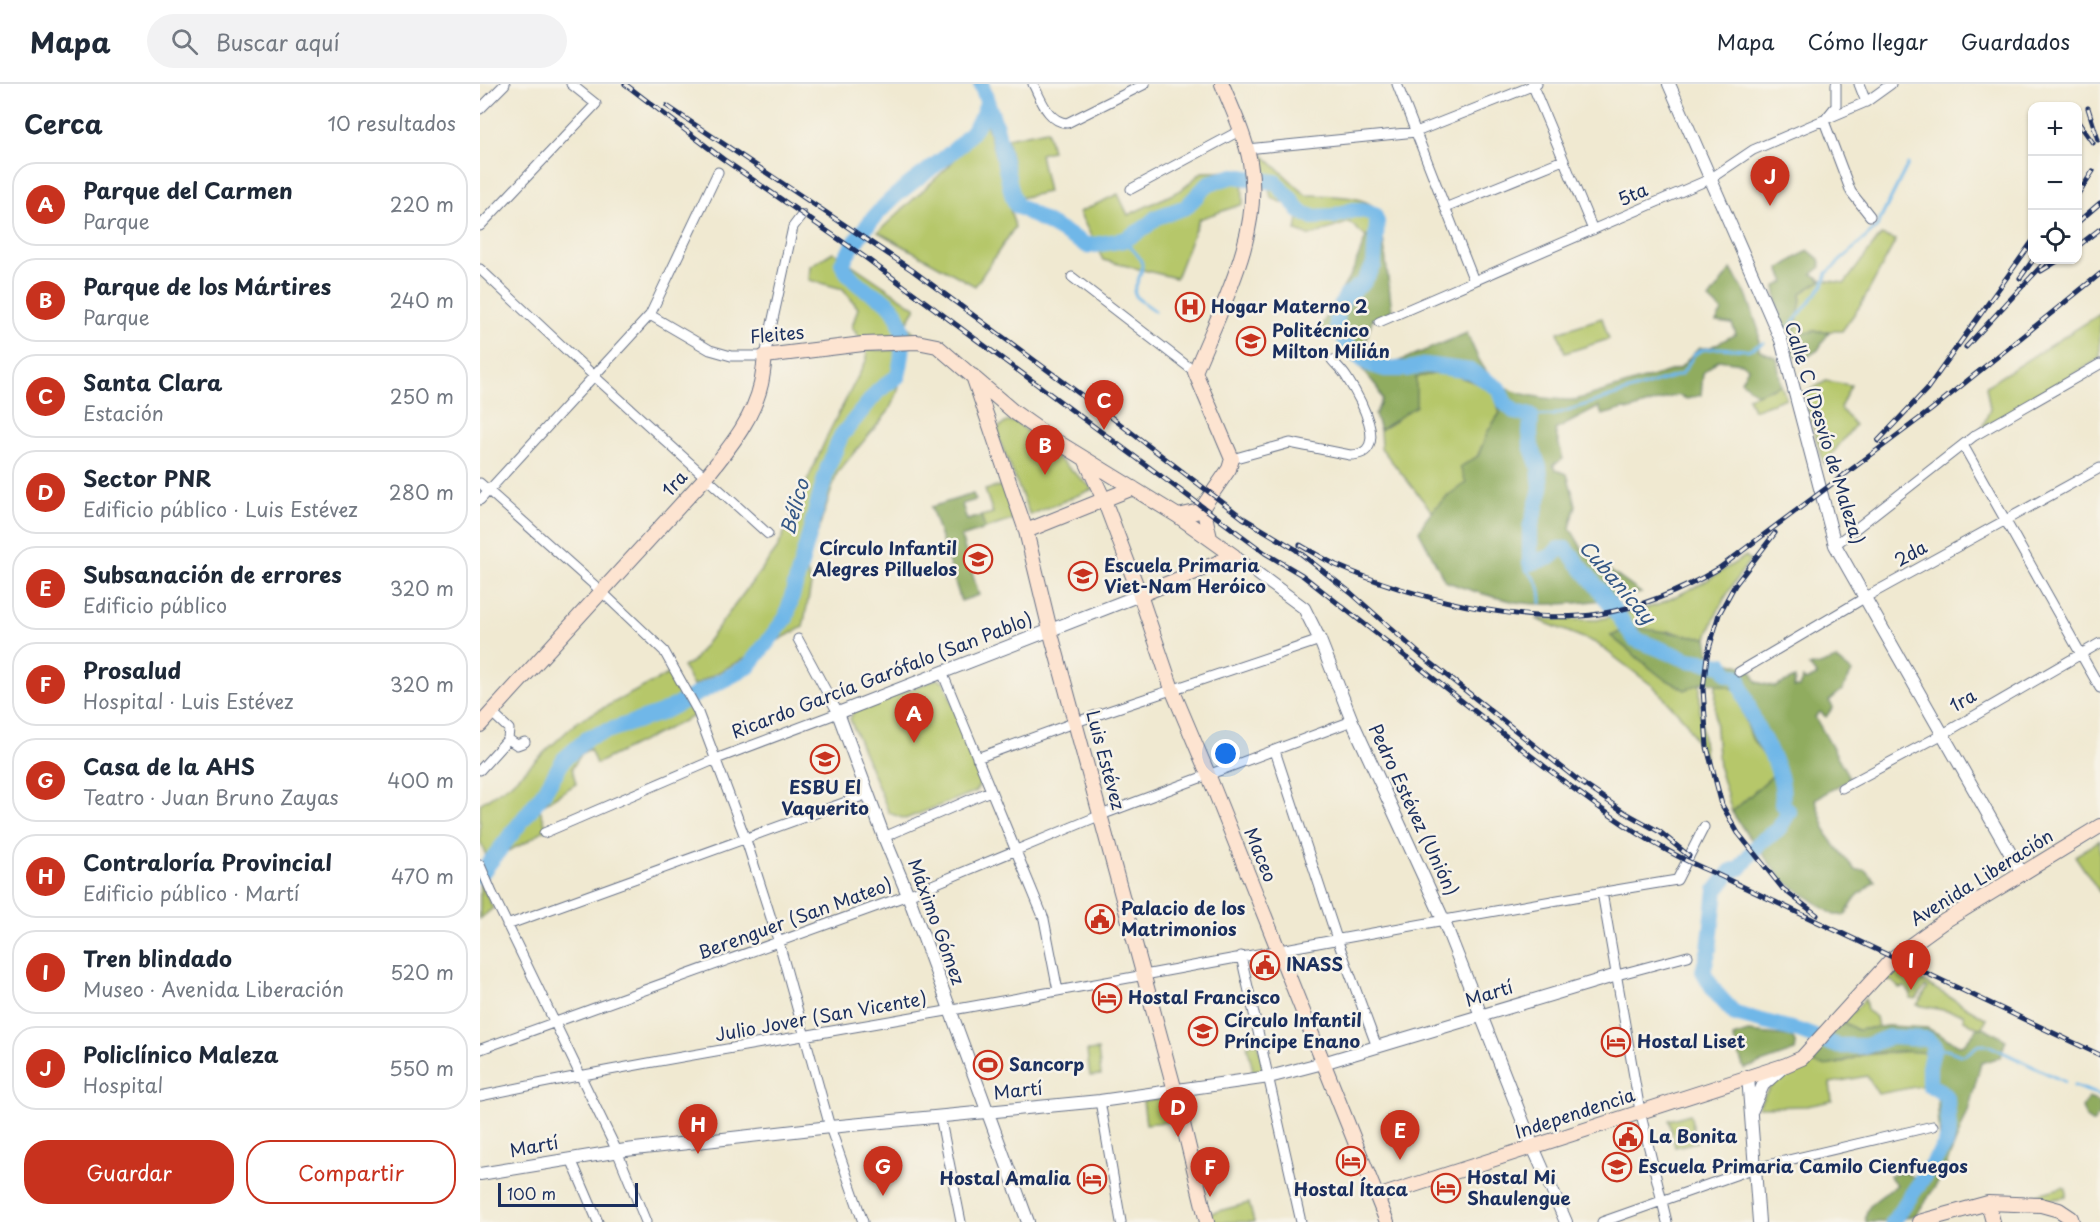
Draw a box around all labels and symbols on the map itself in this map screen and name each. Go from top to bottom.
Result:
pin: J [1750,156,1790,206]
street label: 5ta [1613,175,1652,212]
hospital icon: Hogar Materno 2 [1174,291,1206,323]
place label: Hogar Materno 2 [1211,292,1368,319]
place label: Politécnico Milton Milián [1272,316,1390,364]
street label: Fleites [749,318,805,349]
street label: Calle C (Desvío de Maleza) [1779,318,1872,547]
school or university icon: Politécnico Milton Milián [1235,325,1267,357]
pin: C [1084,380,1124,430]
pin: B [1026,426,1064,475]
street label: 1ra [655,464,693,502]
water label: Bélico [772,474,817,538]
water label: Cubanicay [1573,533,1664,631]
street label: 2da [1889,533,1932,573]
place label: Círculo Infantil Alegres Pilluelos [811,534,957,582]
school or university icon: Círculo Infantil Alegres Pilluelos [962,543,994,575]
place label: Escuela Primaria Viet-Nam Heróico [1104,551,1266,599]
school or university icon: Escuela Primaria Viet-Nam Heróico [1067,560,1099,592]
street label: Ricardo García Garófalo (San Pablo) [727,605,1036,745]
street label: 1ra [1944,681,1981,718]
pin: A [894,694,934,743]
street label: Luis Estévez [1080,707,1133,813]
street label: Pedro Estévez (Unión) [1363,719,1466,900]
your location [1211,739,1240,768]
school or university icon: ESBU El Vaquerito [809,743,841,775]
place label: ESBU El Vaquerito [781,773,869,821]
street label: Avenida Liberación [1904,822,2058,932]
street label: Maceo [1238,823,1285,886]
street label: Máximo Gómez [902,855,973,989]
street label: Berenguer (San Mateo) [693,870,896,965]
place label: Palacio de los Matrimonios [1121,894,1246,942]
public building icon: Palacio de los Matrimonios [1084,903,1116,935]
pin: I [1892,940,1930,990]
public building icon: INASS [1249,949,1281,981]
place label: INASS [1286,950,1343,977]
street label: Martí [1461,972,1516,1013]
hotel icon: Hostal Francisco [1091,982,1123,1014]
place label: Hostal Francisco [1128,983,1281,1010]
street label: Julio Jover (San Vicente) [713,984,929,1047]
place label: Círculo Infantil Príncipe Enano [1224,1006,1362,1054]
school or university icon: Círculo Infantil Príncipe Enano [1187,1015,1219,1047]
hotel icon: Hostal Liset [1600,1026,1632,1058]
place label: Hostal Liset [1637,1027,1746,1054]
sports icon: Sancorp [972,1049,1004,1081]
place label: Sancorp [1009,1050,1084,1077]
street label: Martí [992,1073,1044,1105]
street label: Independencia [1511,1080,1638,1145]
pin: D [1158,1088,1198,1137]
pin: H [678,1104,718,1154]
pin: E [1380,1110,1420,1160]
public building icon: La Bonita [1612,1121,1644,1153]
place label: La Bonita [1649,1122,1738,1149]
street label: Martí [507,1128,561,1163]
hotel icon: Hostal Ítaca [1335,1145,1367,1177]
pin: G [864,1146,902,1196]
pin: F [1190,1148,1230,1197]
school or university icon: Escuela Primaria Camilo Cienfuegos [1601,1151,1633,1183]
place label: Escuela Primaria Camilo Cienfuegos [1638,1152,1968,1179]
hotel icon: Hostal Amalia [1076,1163,1108,1195]
place label: Hostal Mi Shaulengue [1467,1163,1571,1211]
place label: Hostal Amalia [939,1164,1072,1191]
hotel icon: Hostal Mi Shaulengue [1430,1172,1462,1204]
place label: Hostal Ítaca [1294,1175,1409,1202]
scale bar [498,1180,638,1208]

